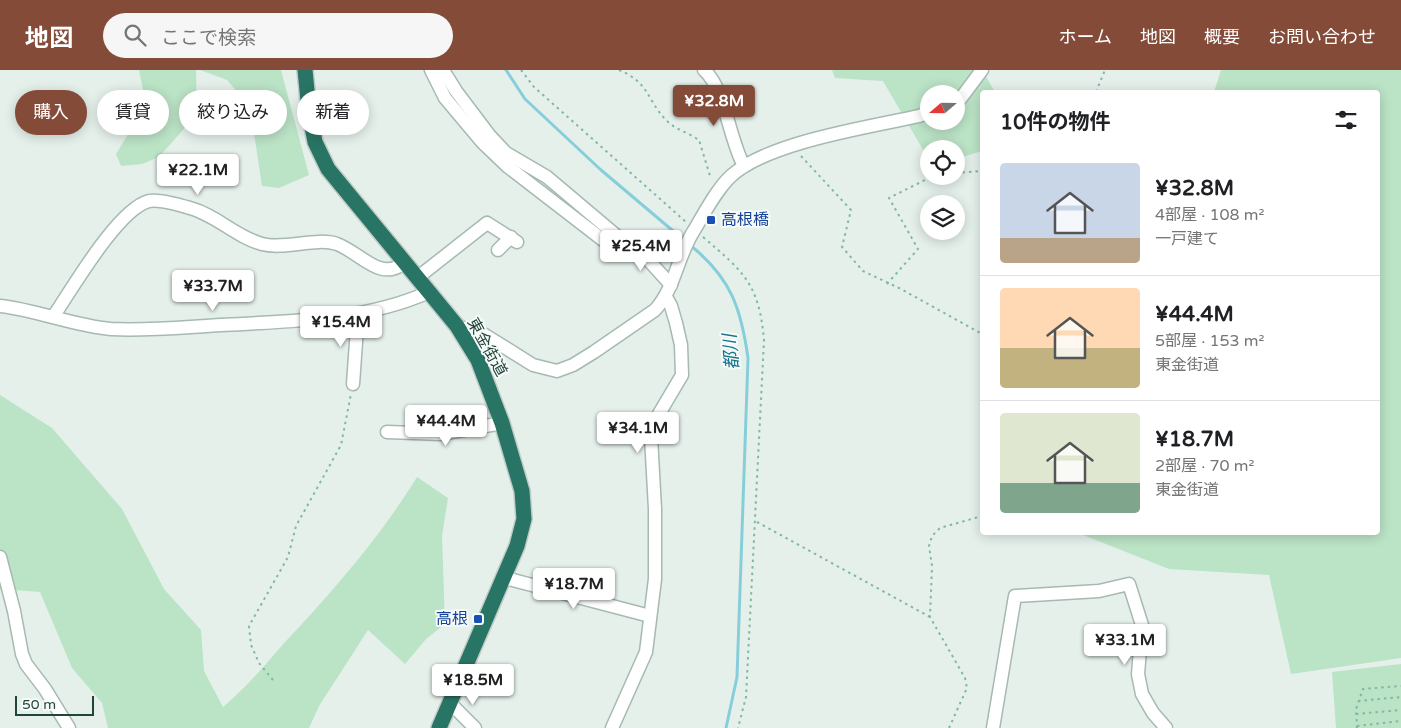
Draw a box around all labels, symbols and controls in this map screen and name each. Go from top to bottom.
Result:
search box [103,13,453,58]
icon: search [121,21,149,49]
text: 地図 [25,24,73,53]
text: ホーム [1059,26,1112,48]
text: 地図 [1140,26,1176,48]
text: 概要 [1204,26,1240,48]
text: お問い合わせ [1268,26,1376,48]
text: ここで検索 [161,27,256,49]
pin: ¥32.8M [673,85,755,127]
north arrow [920,85,965,130]
map controls [920,85,965,240]
chip: 購入 [15,90,87,135]
chip: 賃貸 [97,90,169,135]
chip: 絞り込み [179,90,287,135]
chip: 新着 [297,90,369,135]
text: ¥32.8M [684,91,744,111]
icon: filters [1332,106,1360,134]
text: 10件の物件 [1000,110,1110,135]
button: locate [920,140,965,185]
pin: ¥22.1M [157,154,239,196]
text: ¥22.1M [168,160,228,180]
text: ¥32.8M [1155,176,1234,201]
icon: home [1040,183,1100,243]
button: layers [920,195,965,240]
text: 4部屋 · 108 m² [1155,205,1264,225]
place label: 高根橋 [721,210,769,230]
marker: 高根橋 [705,214,717,226]
text: 一戸建て [1155,229,1219,249]
pin: ¥25.4M [600,230,682,272]
text: ¥25.4M [611,236,671,256]
pin: ¥33.7M [172,270,254,312]
text: ¥33.7M [183,276,243,296]
text: ¥44.4M [1155,302,1234,327]
pin: ¥15.4M [300,306,382,348]
icon: home [1040,308,1100,368]
text: ¥15.4M [311,312,371,332]
street label: 東金街道 [463,314,511,380]
water label: 都川 [718,331,744,371]
text: 5部屋 · 153 m² [1155,331,1264,351]
text: 東金街道 [1155,355,1219,375]
pin: ¥44.4M [405,404,487,447]
text: ¥44.4M [416,411,476,431]
pin: ¥34.1M [597,412,679,454]
text: ¥34.1M [608,418,668,438]
text: ¥18.7M [1155,427,1234,452]
icon: home [1040,433,1100,493]
text: 2部屋 · 70 m² [1155,456,1254,476]
text: 東金街道 [1155,480,1219,500]
pin: ¥18.7M [533,568,615,610]
text: ¥18.7M [544,574,604,594]
place label: 高根 [436,609,468,629]
marker: 高根 [472,613,484,625]
pin: ¥33.1M [1084,624,1166,666]
text: ¥33.1M [1095,630,1155,650]
pin: ¥18.5M [432,664,514,706]
text: ¥18.5M [443,670,503,690]
scale bar [15,693,94,716]
text: 50 m [22,696,56,713]

